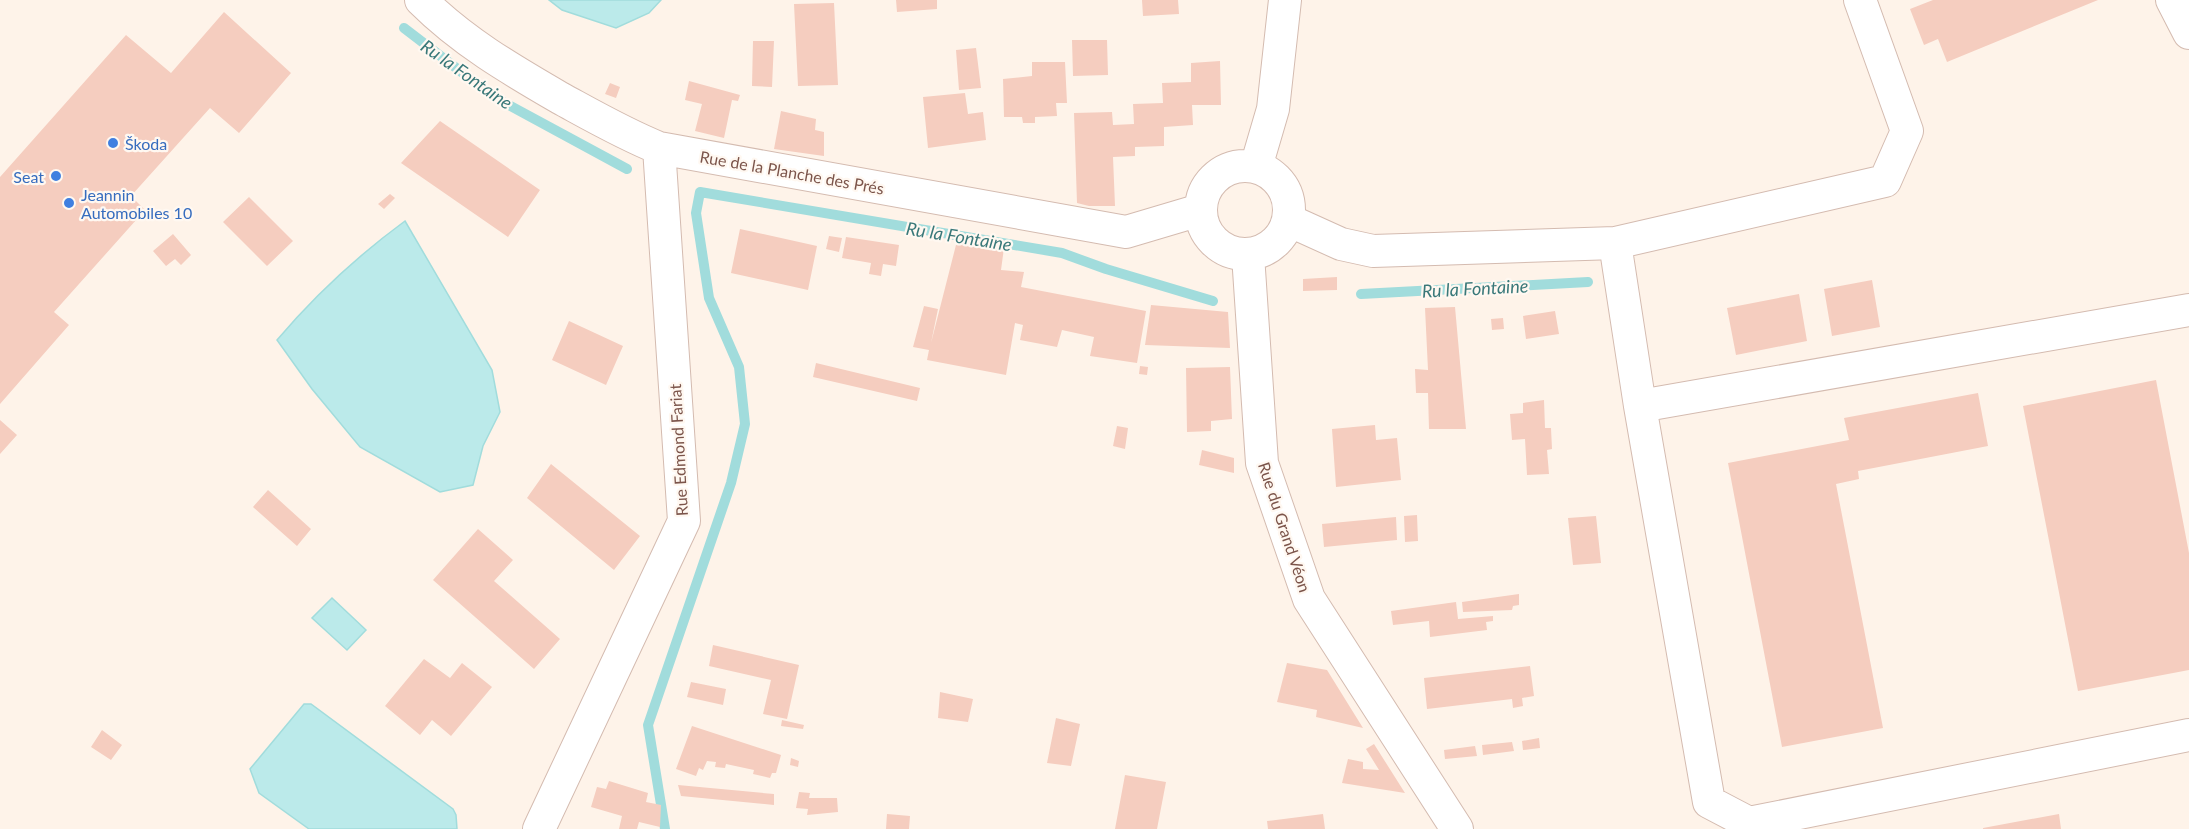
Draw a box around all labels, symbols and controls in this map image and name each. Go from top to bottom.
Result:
water label: Ru la Fontaine [417,34,517,114]
place label: Škoda [125,134,167,153]
marker: Škoda [106,136,120,150]
street label: Rue de la Planche des Prés [698,146,886,198]
place label: Seat [13,167,44,186]
marker: Seat [49,169,63,183]
place label: Jeannin Automobiles 10 [81,185,192,222]
marker: Jeannin Automobiles 10 [62,196,76,210]
water label: Ru la Fontaine [905,217,1013,255]
water label: Ru la Fontaine [1421,274,1529,302]
street label: Rue Edmond Fariat [665,383,691,517]
street label: Rue du Grand Véon [1255,459,1315,595]

